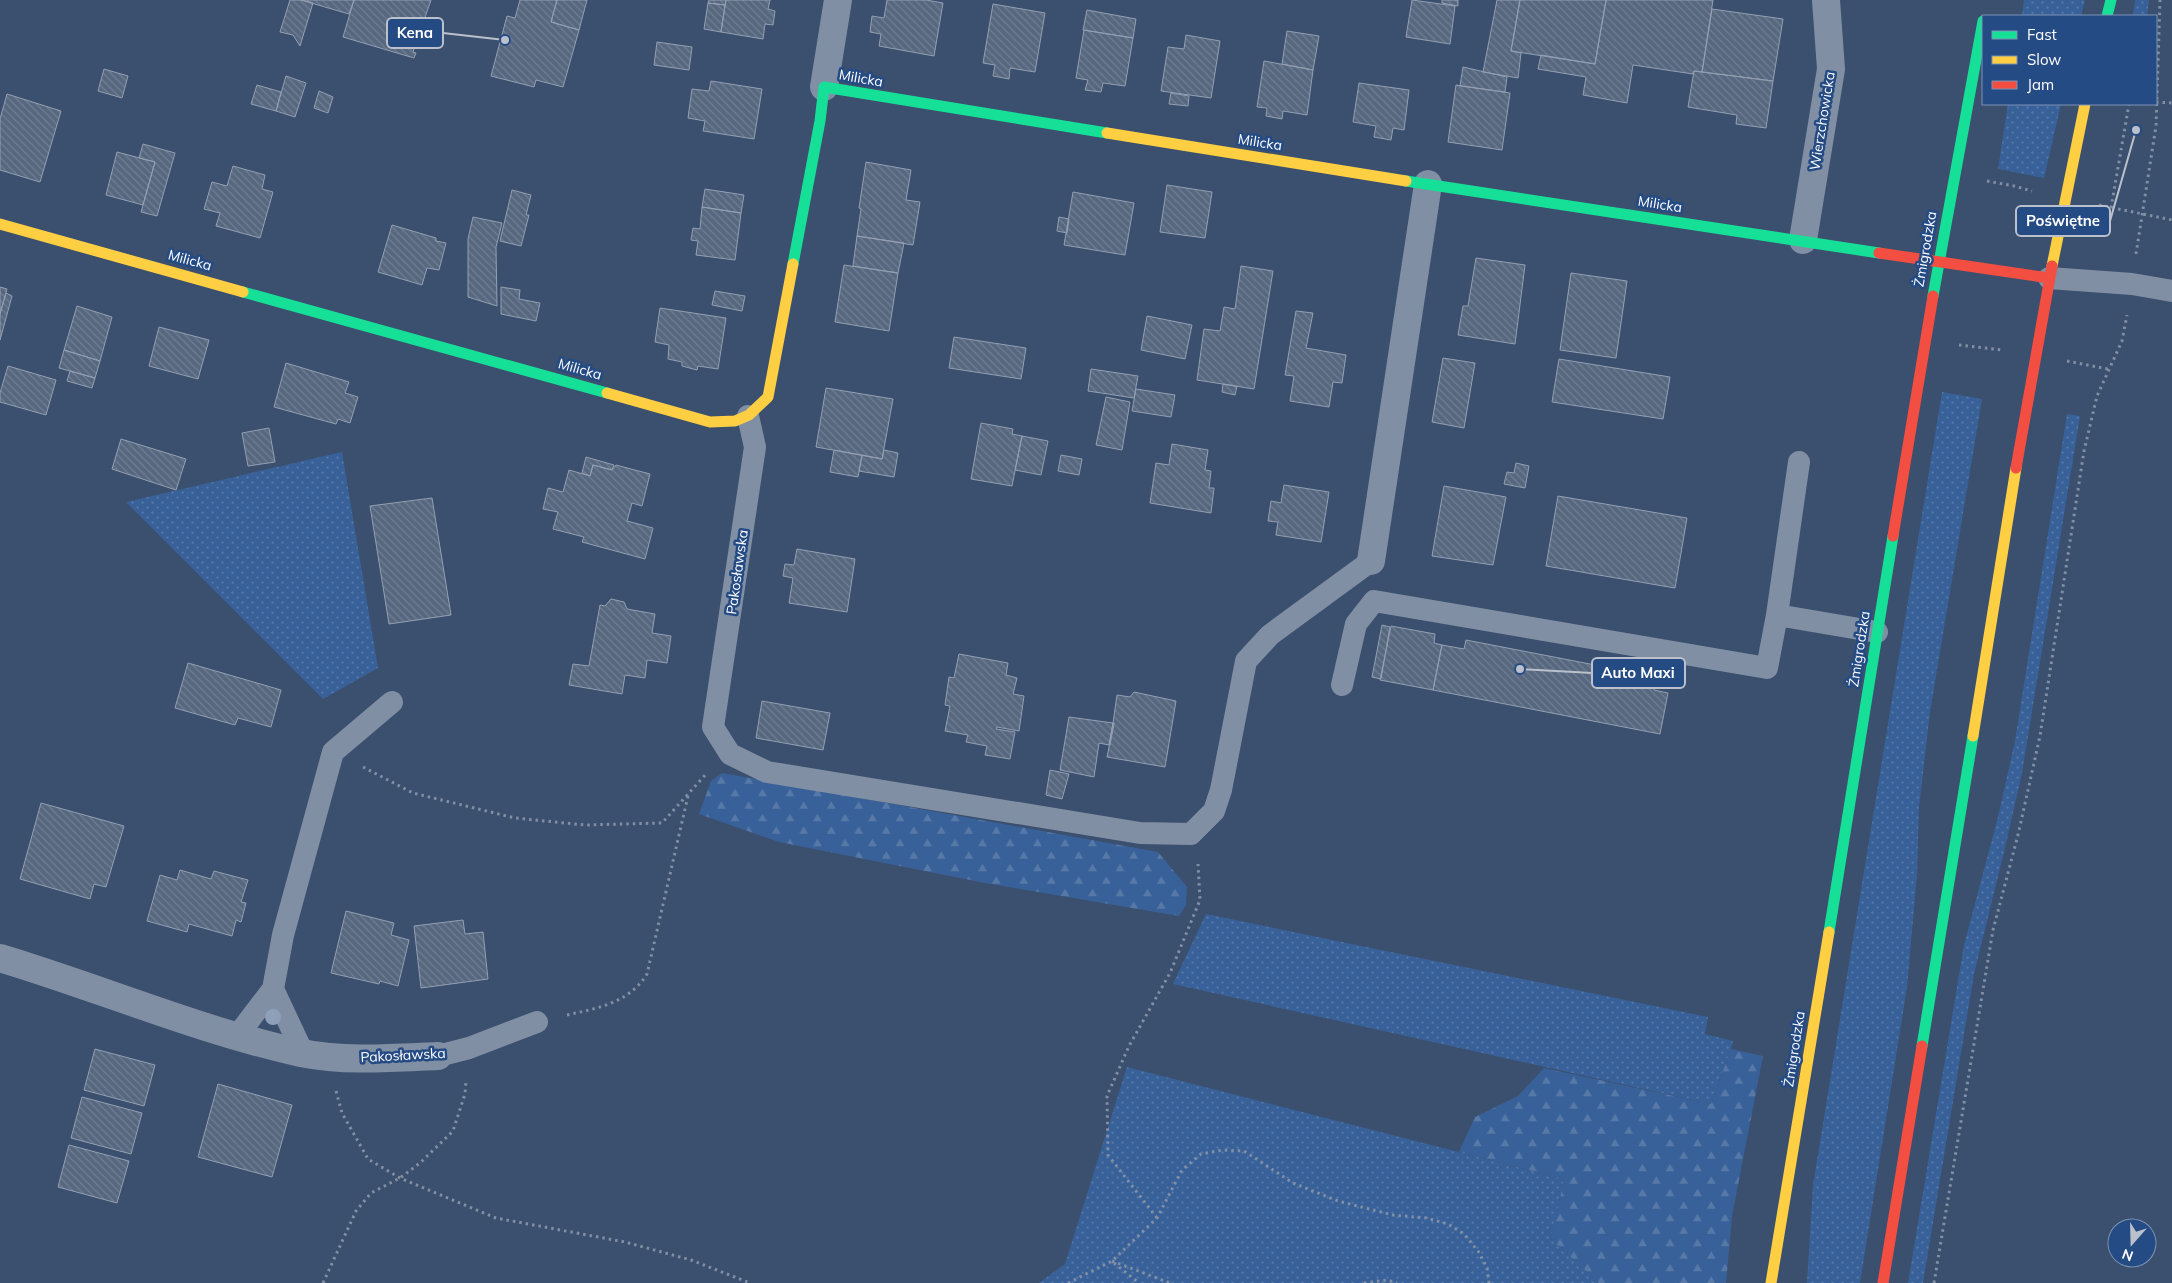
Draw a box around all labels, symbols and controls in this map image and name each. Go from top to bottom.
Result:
legend [1982,15,2157,105]
callout: Kena [387,18,443,48]
text: Kena [397,23,433,42]
text: Fast [2027,25,2057,44]
text: Slow [2027,50,2061,69]
street label: Milicka [838,65,884,91]
street label: Wierzchowicka [1805,70,1839,172]
text: Jam [2027,75,2054,94]
street label: Milicka [1237,130,1283,154]
street label: Milicka [1637,192,1683,216]
callout: Poświętne [2016,206,2110,236]
street label: Żmigrodzka [1909,210,1941,288]
text: Poświętne [2026,211,2100,230]
street label: Milicka [166,246,214,274]
street label: Milicka [556,354,604,384]
street label: Pakosławska [722,528,752,616]
street label: Żmigrodzka [1844,610,1874,688]
callout: Auto Maxi [1592,658,1685,688]
text: Auto Maxi [1601,663,1675,682]
street label: Żmigrodzka [1779,1010,1809,1088]
street label: Pakosławska [360,1044,446,1066]
north arrow [2107,1218,2157,1268]
text: N [2120,1245,2136,1265]

